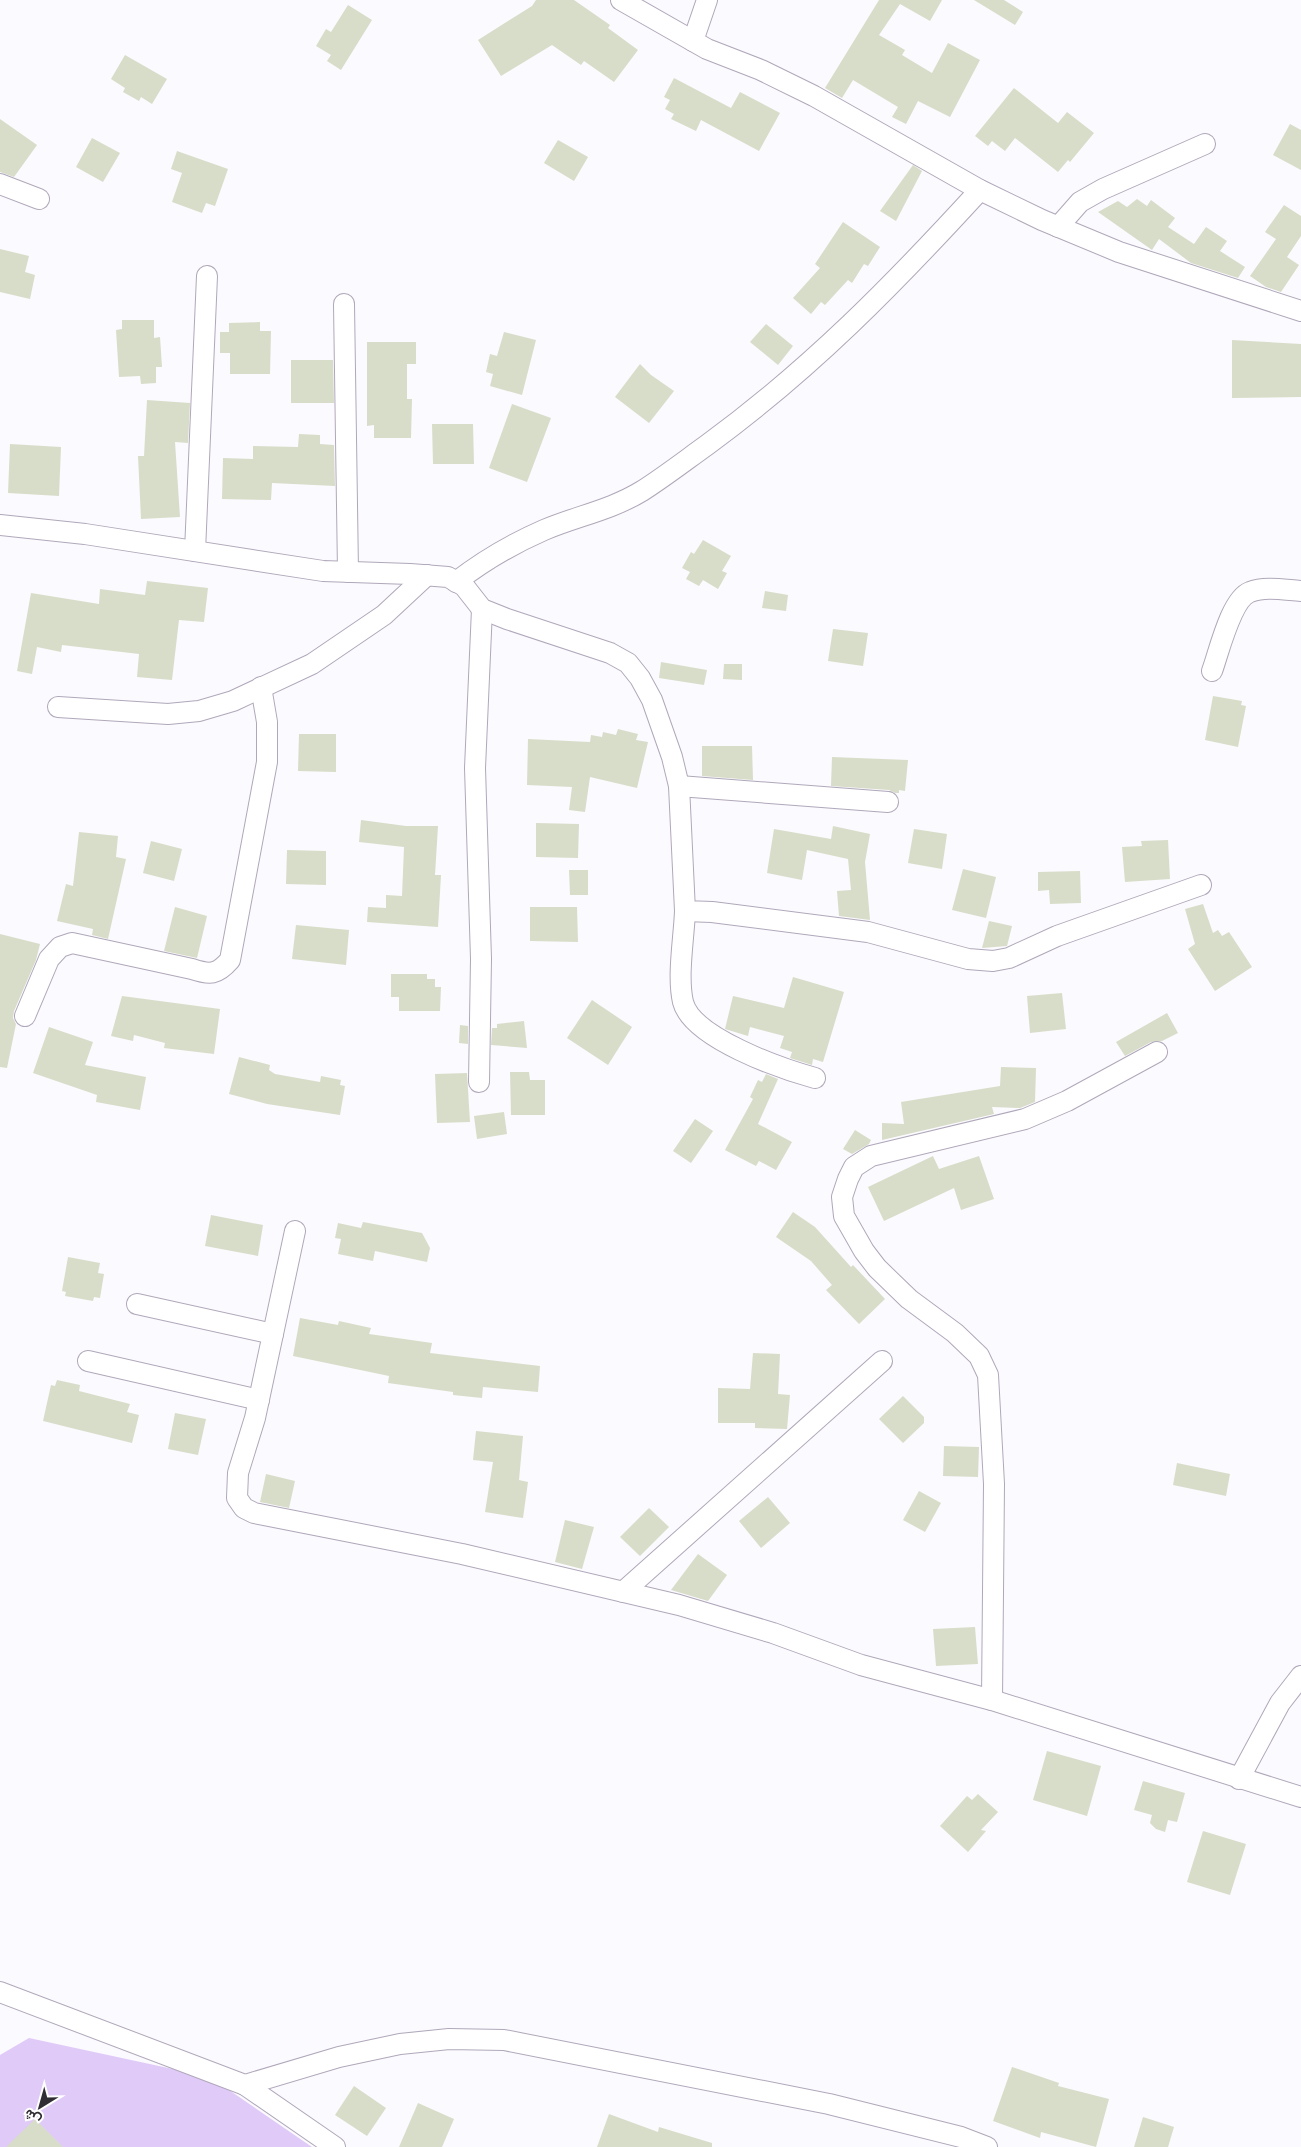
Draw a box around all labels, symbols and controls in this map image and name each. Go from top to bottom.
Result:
north arrow [15,2082,65,2132]
text: ش [20,2105,44,2130]

